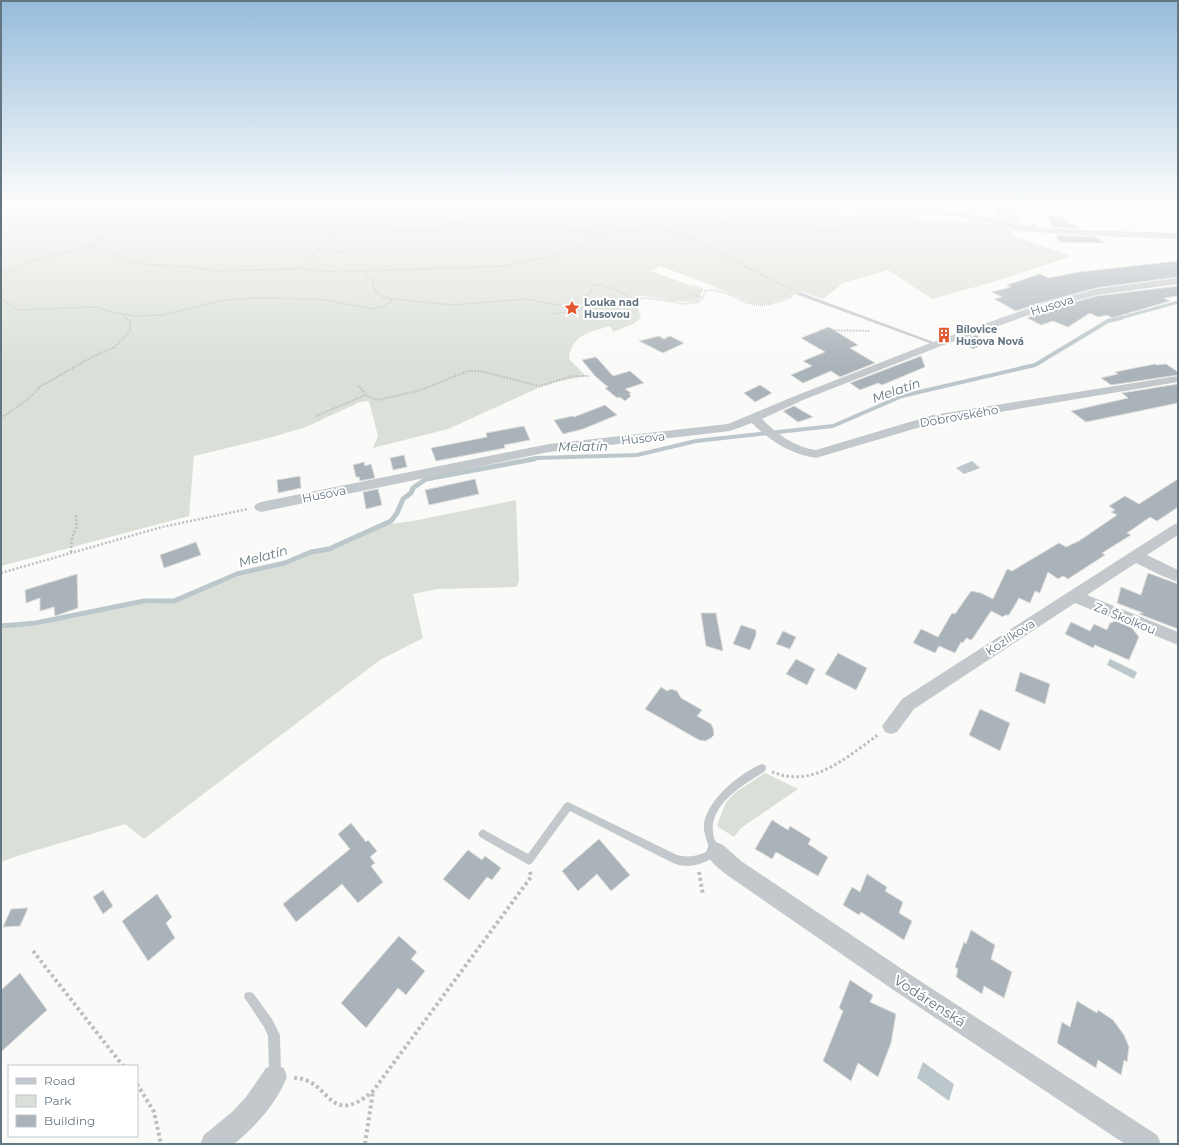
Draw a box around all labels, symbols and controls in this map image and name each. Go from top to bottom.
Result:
street label: Husova [1029,291,1075,319]
place label: Louka nad Husovou [584,296,639,321]
place icon: Louka nad Husovou [563,299,581,317]
place label: Bílovice Husova Nová [956,323,1024,348]
building icon: Bílovice Husova Nová [935,326,953,344]
water label: Melatín [870,374,922,406]
street label: Dobrovského [918,402,1000,430]
street label: Husova [620,428,666,448]
water label: Melatín [558,438,608,454]
street label: Husova [301,482,347,506]
water label: Melatín [237,542,289,570]
street label: Za Školkou [1092,599,1158,637]
street label: Kozlíkova [982,615,1038,659]
street label: Vodárenská [891,971,969,1031]
legend [8,1065,138,1137]
text: Road [44,1073,75,1088]
text: Park [44,1093,72,1108]
text: Building [44,1113,95,1128]

